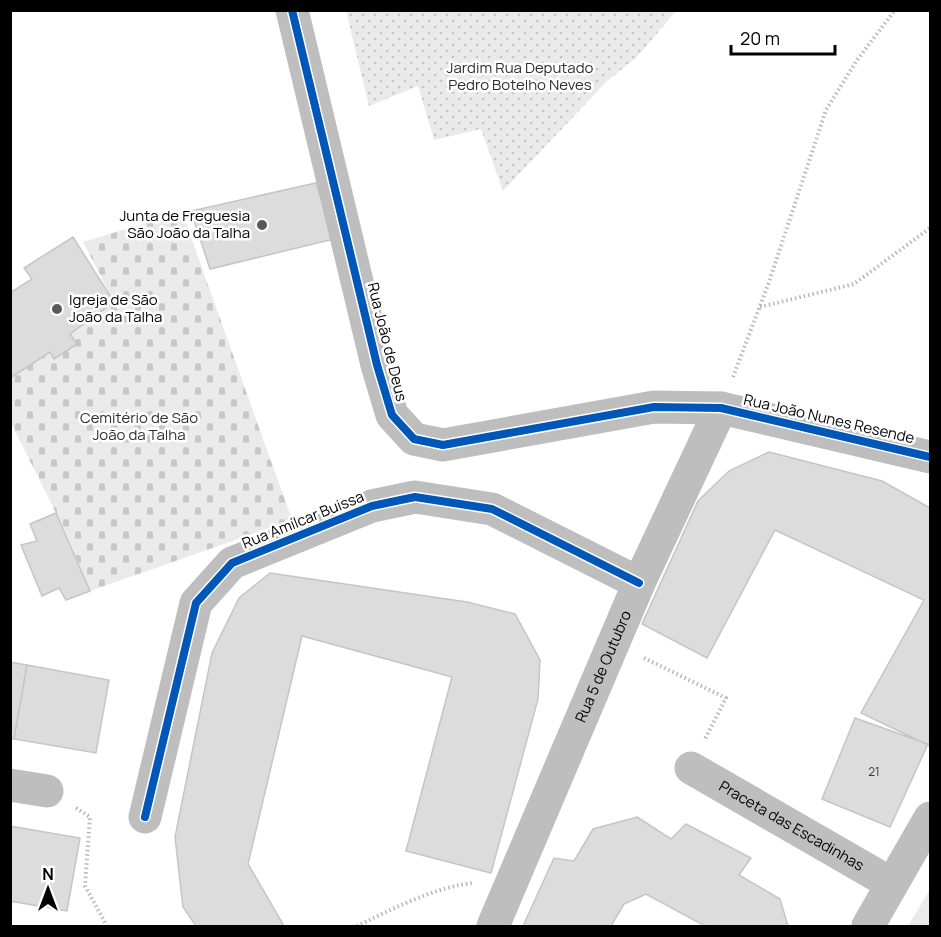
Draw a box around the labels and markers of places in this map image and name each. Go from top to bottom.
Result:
place label: Junta de Freguesia São João da Talha [119,205,250,243]
marker: Junta de Freguesia São João da Talha [255,218,269,232]
place label: Igreja de São João da Talha [69,289,162,327]
marker: Igreja de São João da Talha [50,302,64,316]

